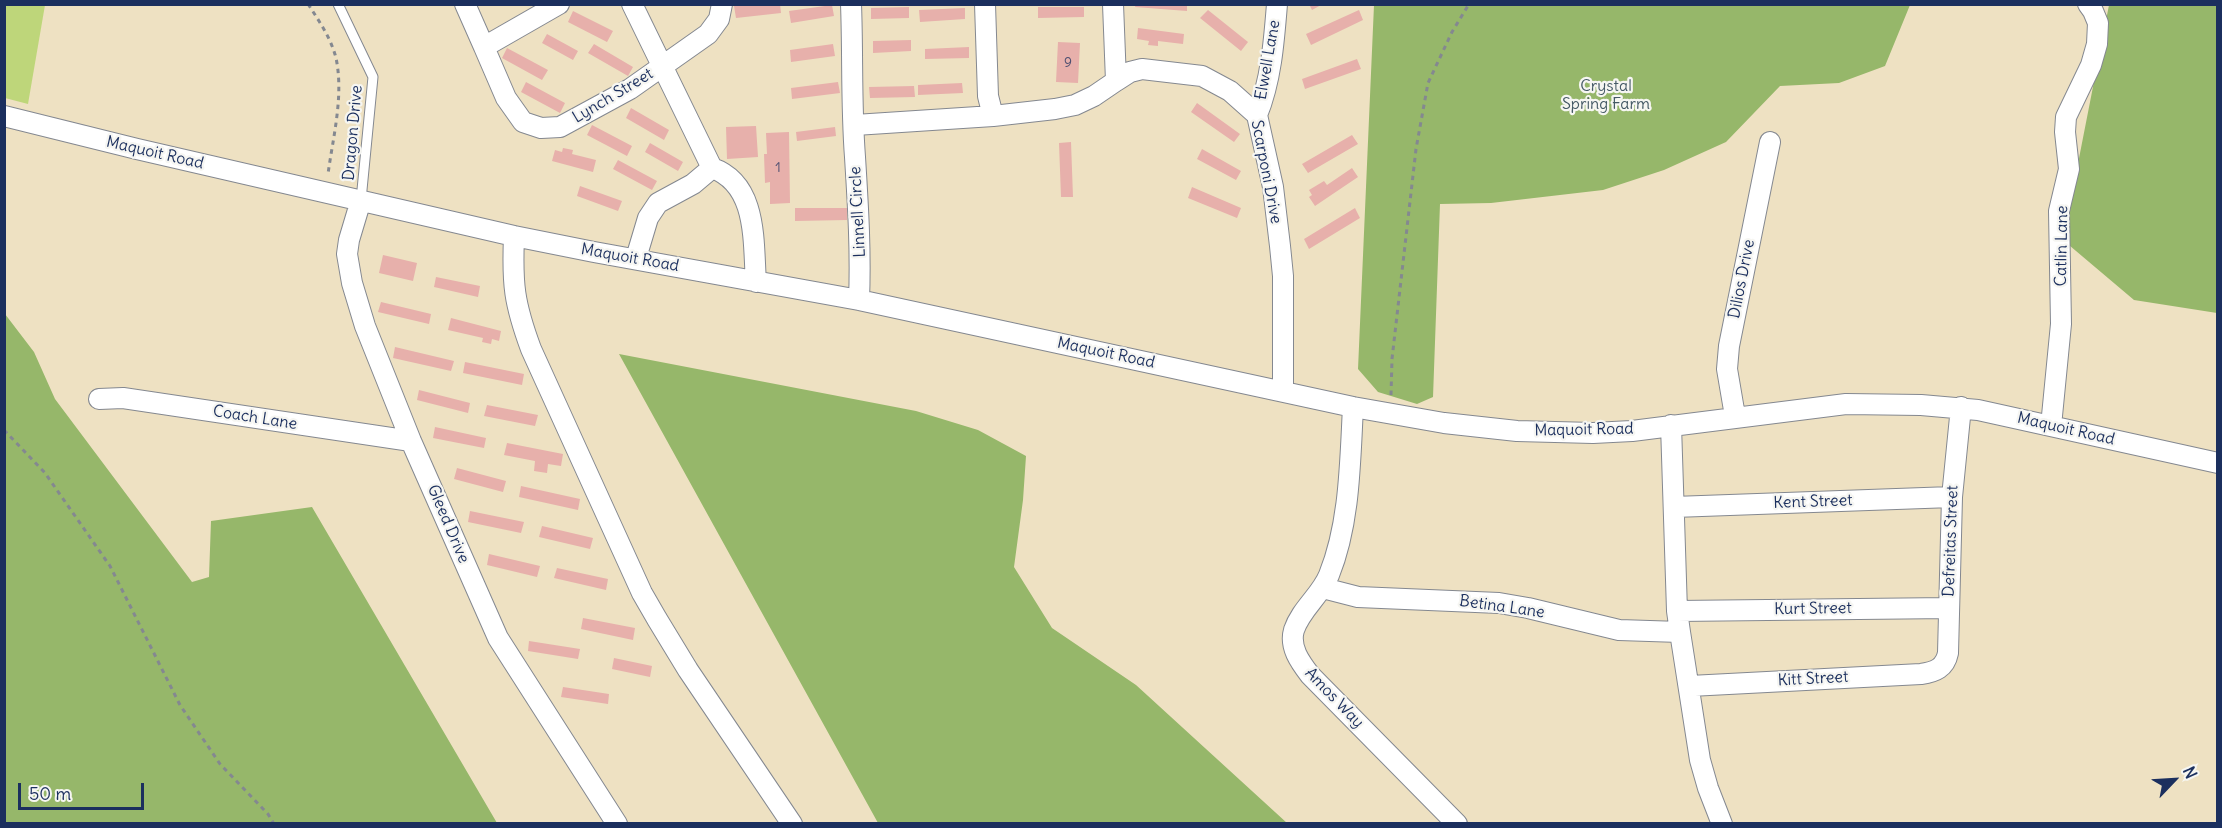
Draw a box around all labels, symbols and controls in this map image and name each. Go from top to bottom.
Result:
street label: Elwell Lane [1252,19,1284,101]
house number: 9 [1064,55,1072,71]
street label: Lynch Street [569,64,657,128]
park label: Crystal Spring Farm [1562,76,1650,114]
street label: Dragon Drive [339,85,367,181]
street label: Scarponi Drive [1247,119,1285,225]
street label: Maquoit Road [104,132,206,174]
house number: 1 [775,160,781,176]
street label: Linnell Circle [846,166,870,258]
street label: Catlin Lane [2052,205,2072,287]
street label: Dilios Drive [1725,238,1759,320]
street label: Maquoit Road [579,240,681,276]
street label: Maquoit Road [1055,333,1157,373]
street label: Coach Lane [211,402,299,434]
street label: Maquoit Road [2015,408,2117,450]
street label: Maquoit Road [1534,420,1634,440]
street label: Gleed Drive [423,482,473,566]
street label: Defreitas Street [1939,485,1963,597]
street label: Kent Street [1773,491,1853,513]
street label: Betina Lane [1458,592,1546,622]
street label: Kurt Street [1774,599,1852,619]
street label: Amos Way [1301,664,1367,732]
street label: Kitt Street [1777,668,1849,690]
north arrow [2144,750,2204,810]
text: N [2179,763,2202,782]
scale bar [21,771,147,809]
text: 50 m [29,782,71,805]

